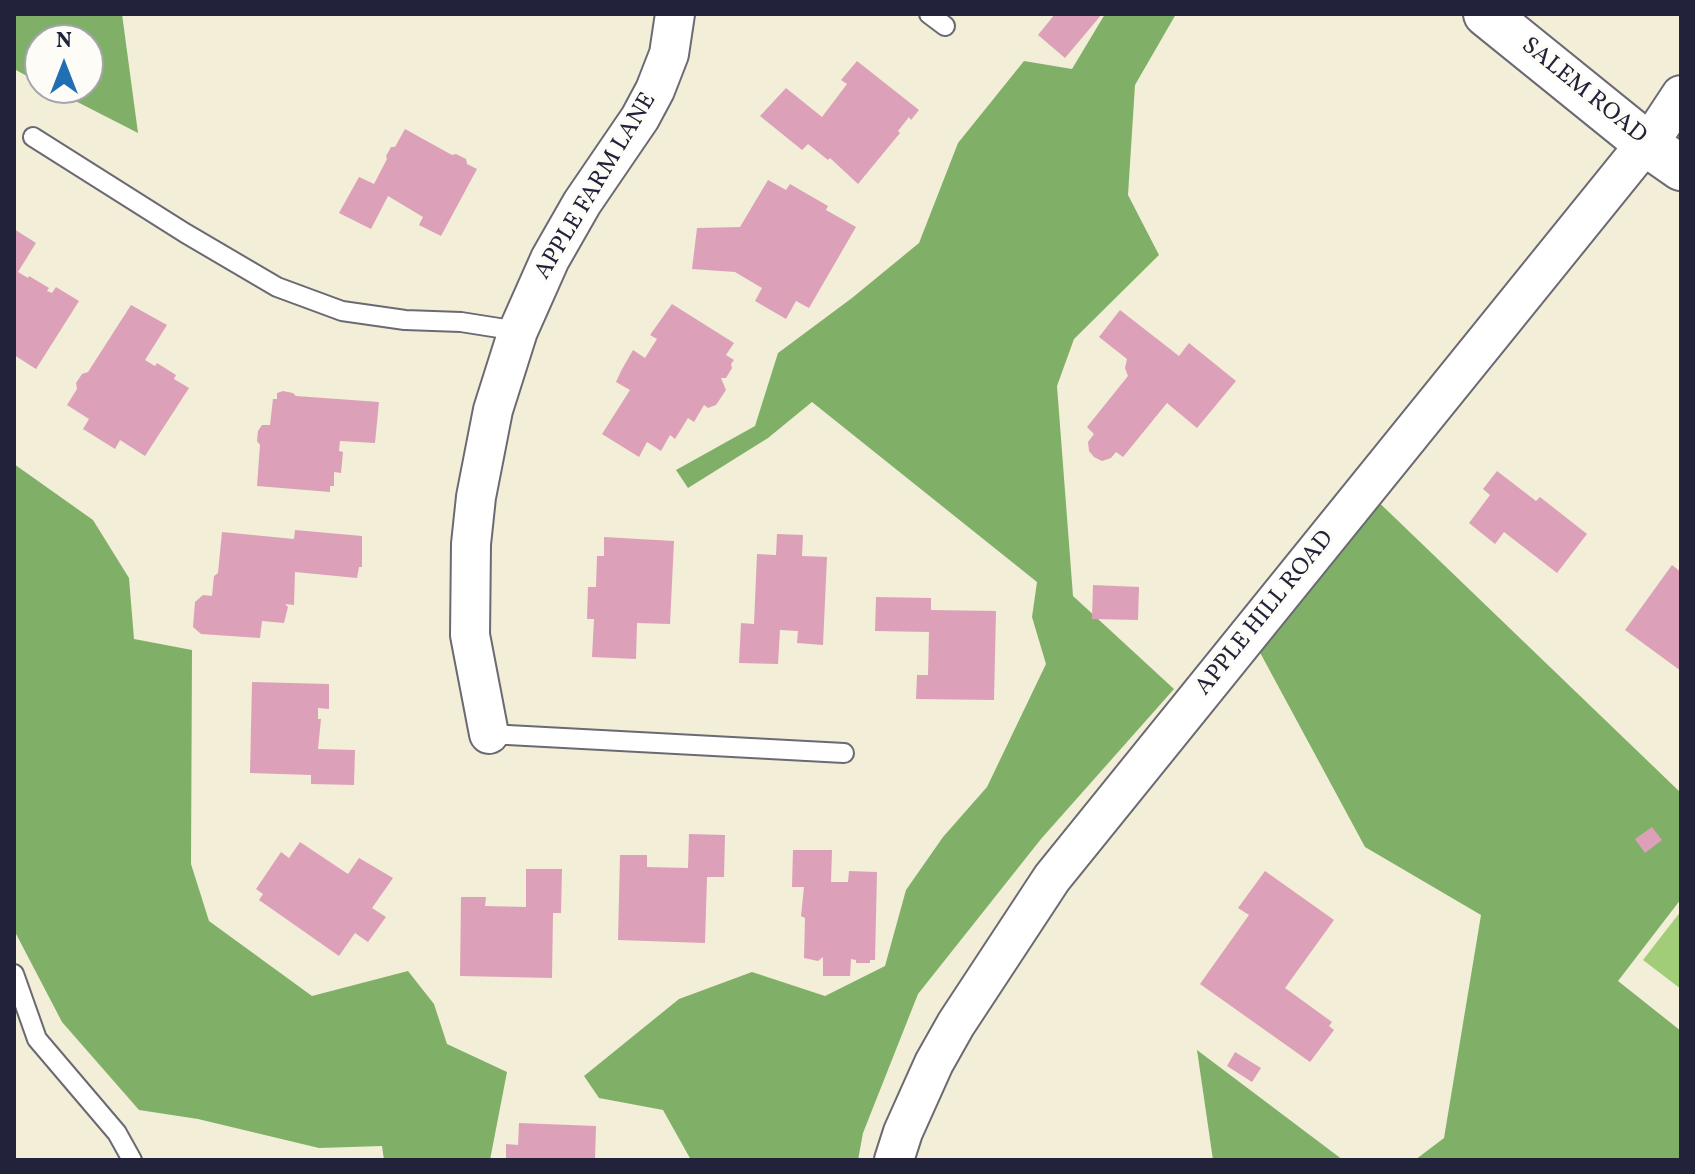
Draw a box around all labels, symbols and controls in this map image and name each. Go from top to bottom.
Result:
north arrow [24,24,104,104]
text: N [56,26,72,57]
street label: SALEM ROAD [1514,33,1652,151]
street label: APPLE FARM LANE [530,89,664,285]
street label: APPLE HILL ROAD [1191,526,1341,702]

